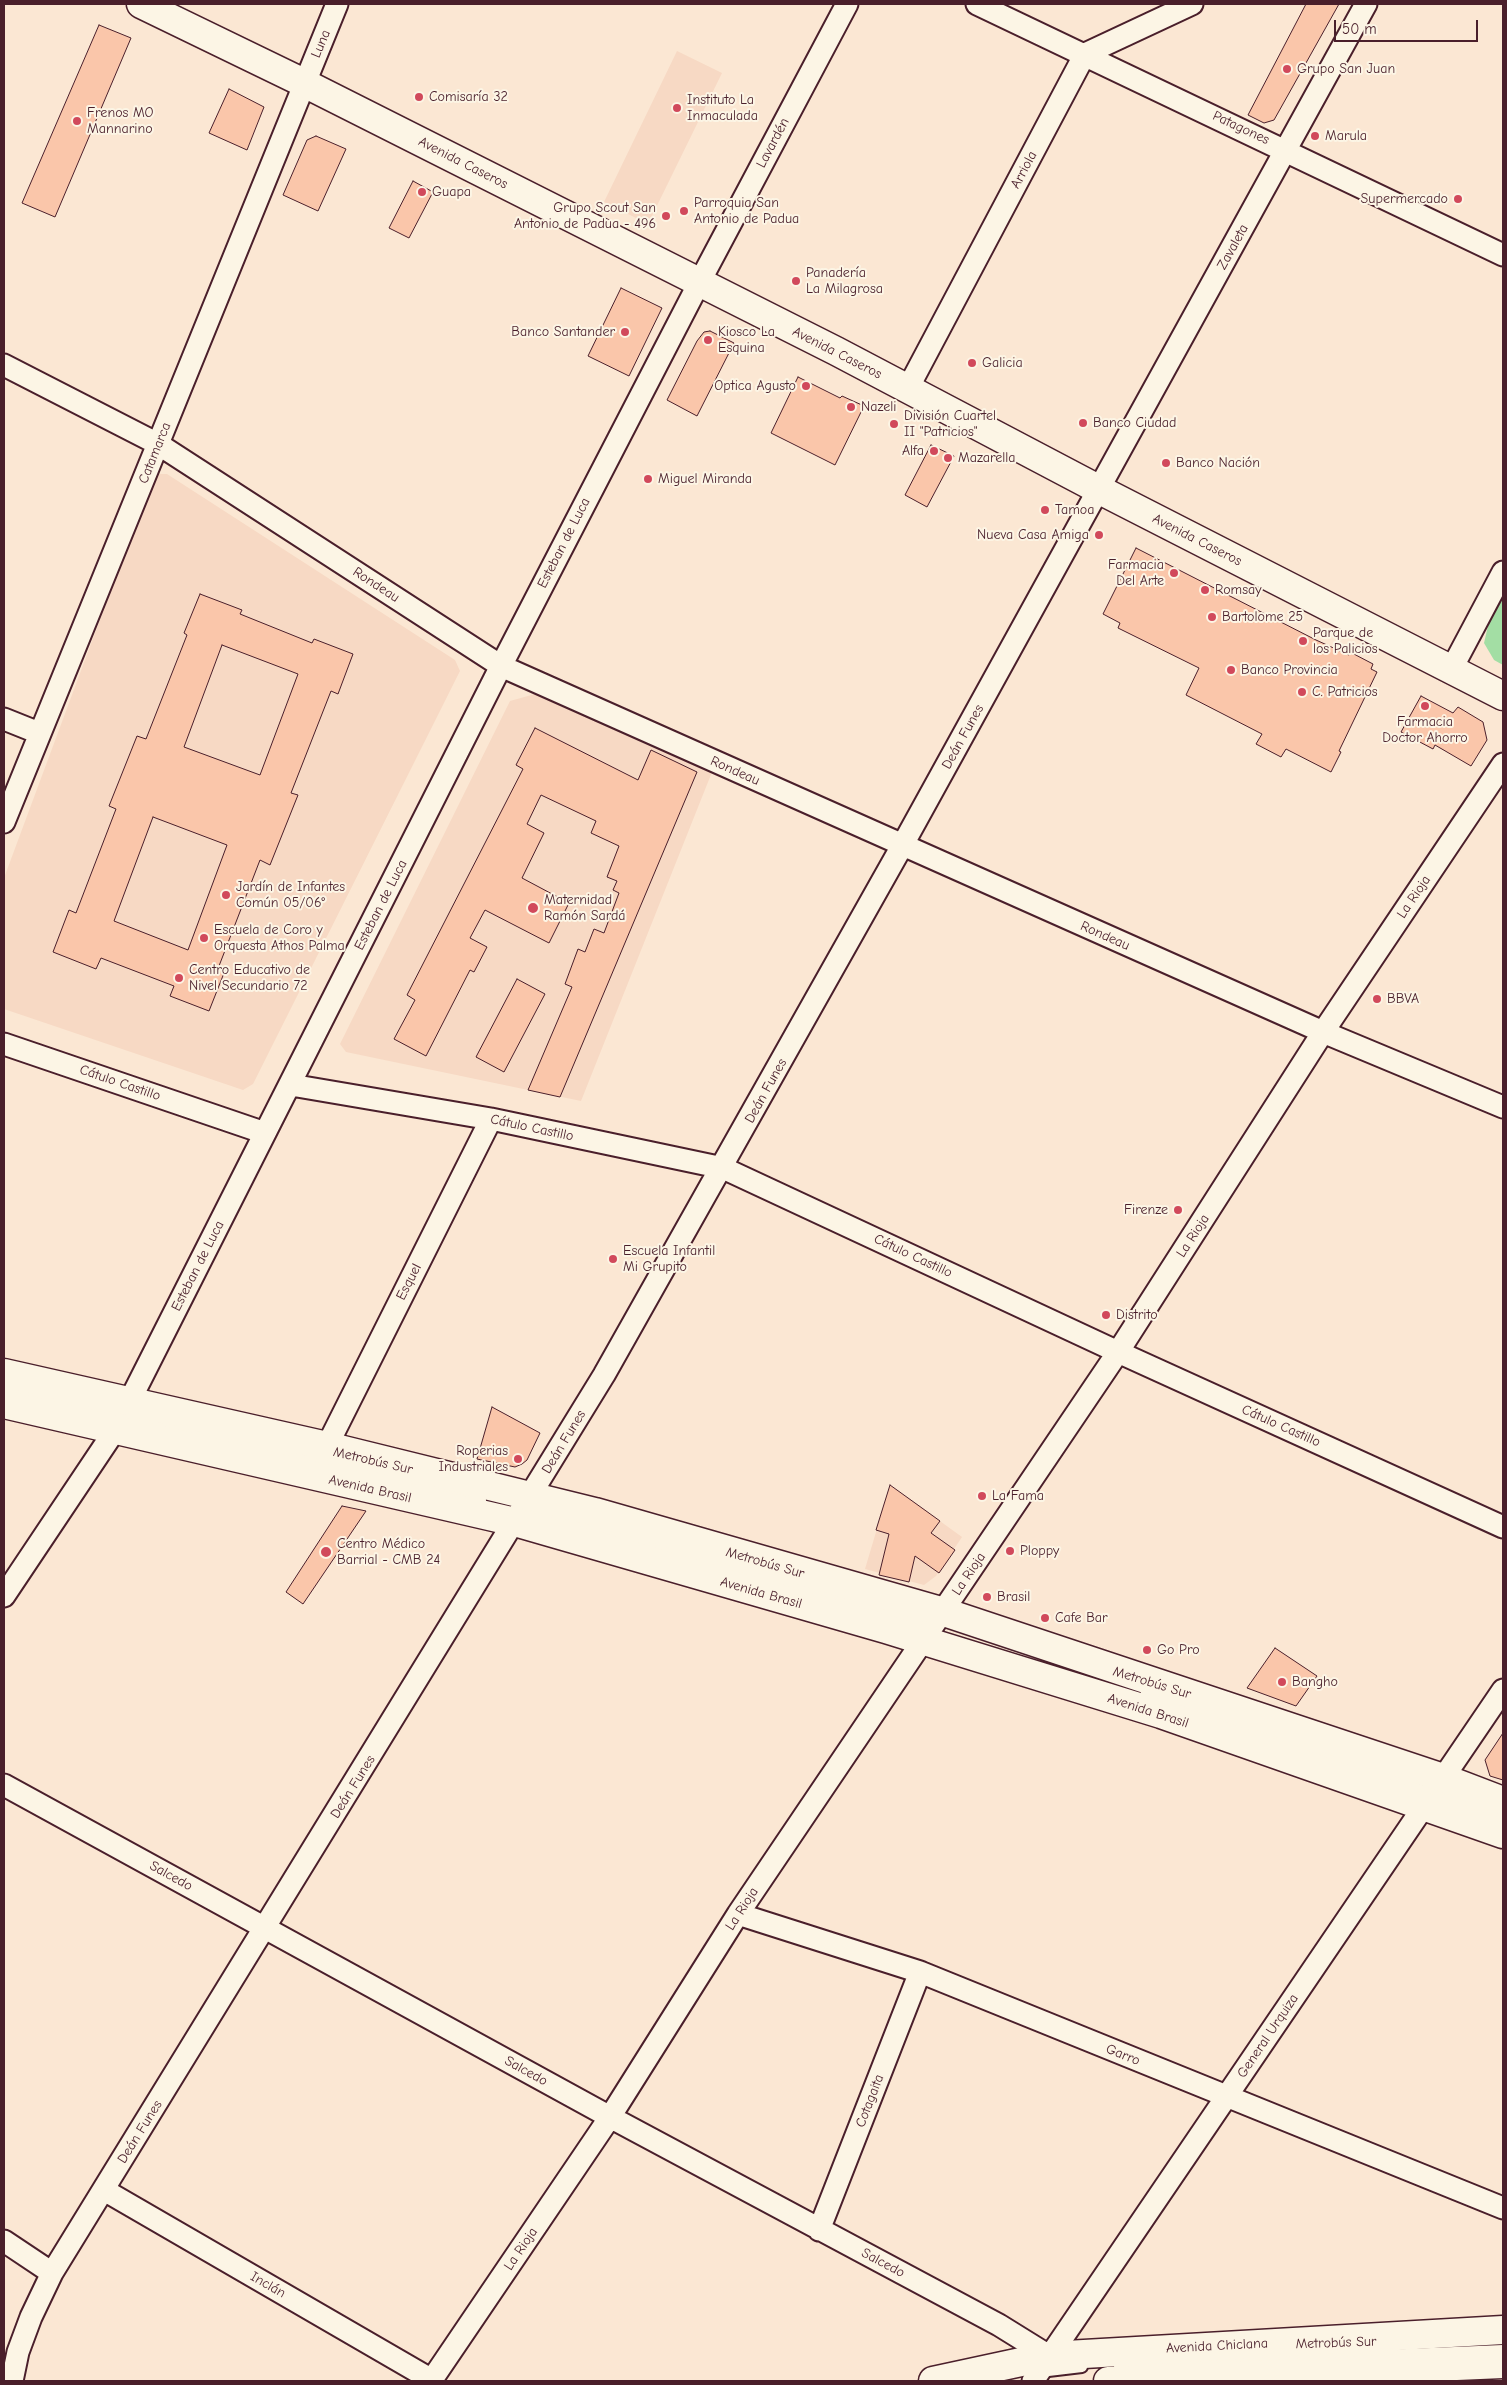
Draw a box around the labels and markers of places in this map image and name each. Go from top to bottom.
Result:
place label: Grupo San Juan [1297,61,1395,77]
marker: Grupo San Juan [1281,63,1293,75]
place label: Comisaría 32 [429,89,508,105]
marker: Comisaría 32 [413,91,425,103]
place label: Instituto La Inmaculada [687,92,758,124]
marker: Instituto La Inmaculada [671,102,683,114]
place label: Frenos MO Mannarino [87,105,154,138]
marker: Frenos MO Mannarino [71,115,83,127]
place label: Marula [1325,128,1367,144]
marker: Marula [1309,130,1321,142]
place label: Guapa [432,184,471,200]
marker: Guapa [416,186,428,198]
place label: Supermercado [1361,191,1448,207]
marker: Supermercado [1452,193,1464,205]
place label: Parroquia San Antonio de Padua [694,195,799,228]
place label: Grupo Scout San Antonio de Padua - 496 [514,200,656,232]
marker: Parroquia San Antonio de Padua [678,205,690,217]
marker: Grupo Scout San Antonio de Padua - 496 [660,210,672,222]
place label: Panadería La Milagrosa [806,265,883,298]
marker: Panadería La Milagrosa [790,275,802,287]
place label: Banco Santander [511,324,615,340]
place label: Kiosco La Esquina [718,324,775,357]
marker: Banco Santander [619,326,631,338]
marker: Kiosco La Esquina [702,334,714,346]
place label: Galicia [982,355,1023,371]
marker: Galicia [966,357,978,369]
place label: Optica Agusto [714,378,796,394]
marker: Optica Agusto [800,380,812,392]
place label: Nazeli [861,399,896,415]
marker: Nazeli [845,401,857,413]
place label: División Cuartel II "Patricios" [904,408,996,441]
place label: Banco Ciudad [1093,415,1176,431]
marker: Banco Ciudad [1077,417,1089,429]
marker: División Cuartel II "Patricios" [888,418,900,430]
place label: Alfa [902,443,924,459]
marker: Alfa [928,445,940,457]
place label: Mazarella [958,450,1016,466]
marker: Mazarella [942,452,954,464]
place label: Banco Nación [1176,455,1260,471]
marker: Banco Nación [1160,457,1172,469]
place label: Miguel Miranda [658,471,752,487]
marker: Miguel Miranda [642,473,654,485]
place label: Tamoa [1055,502,1094,518]
marker: Tamoa [1039,504,1051,516]
place label: Nueva Casa Amiga [977,527,1089,543]
marker: Nueva Casa Amiga [1093,529,1105,541]
place label: Farmacia Del Arte [1108,557,1164,590]
marker: Farmacia Del Arte [1168,567,1180,579]
place label: Romsay [1215,582,1261,598]
marker: Romsay [1199,584,1211,596]
place label: Bartolome 25 [1222,609,1303,625]
marker: Bartolome 25 [1206,611,1218,623]
place label: Parque de los Palicios [1313,625,1378,658]
marker: Parque de los Palicios [1297,635,1309,647]
place label: Banco Provincia [1241,662,1338,678]
marker: Banco Provincia [1225,664,1237,676]
place label: C. Patricios [1312,684,1378,700]
marker: C. Patricios [1296,686,1308,698]
marker: Farmacia Doctor Ahorro [1419,700,1431,712]
place label: Farmacia Doctor Ahorro [1382,714,1468,746]
place label: Jardín de Infantes Común 05/06° [236,879,345,912]
marker: Jardín de Infantes Común 05/06° [220,889,232,901]
place label: Maternidad Ramón Sardá [544,892,626,924]
marker: Maternidad Ramón Sardá [526,901,540,915]
place label: Escuela de Coro y Orquesta Athos Palma [214,922,345,954]
marker: Escuela de Coro y Orquesta Athos Palma [198,932,210,944]
place label: Centro Educativo de Nivel Secundario 72 [189,962,310,994]
marker: Centro Educativo de Nivel Secundario 72 [173,972,185,984]
place label: BBVA [1387,991,1419,1007]
marker: BBVA [1371,993,1383,1005]
place label: Firenze [1124,1202,1168,1218]
marker: Firenze [1172,1204,1184,1216]
place label: Escuela Infantil Mi Grupito [623,1243,715,1276]
marker: Escuela Infantil Mi Grupito [607,1253,619,1265]
place label: Distrito [1116,1307,1158,1323]
marker: Distrito [1100,1309,1112,1321]
place label: Roperias Industriales [439,1443,508,1475]
marker: Roperias Industriales [512,1453,524,1465]
place label: La Fama [992,1488,1044,1504]
marker: La Fama [976,1490,988,1502]
place label: Centro Médico Barrial - CMB 24 [337,1536,440,1568]
place label: Ploppy [1020,1543,1059,1559]
marker: Centro Médico Barrial - CMB 24 [319,1545,333,1559]
marker: Ploppy [1004,1545,1016,1557]
place label: Brasil [997,1589,1030,1605]
marker: Brasil [981,1591,993,1603]
place label: Cafe Bar [1055,1610,1108,1626]
marker: Cafe Bar [1039,1612,1051,1624]
place label: Go Pro [1157,1642,1200,1658]
marker: Go Pro [1141,1644,1153,1656]
place label: Bangho [1292,1674,1338,1690]
marker: Bangho [1276,1676,1288,1688]

